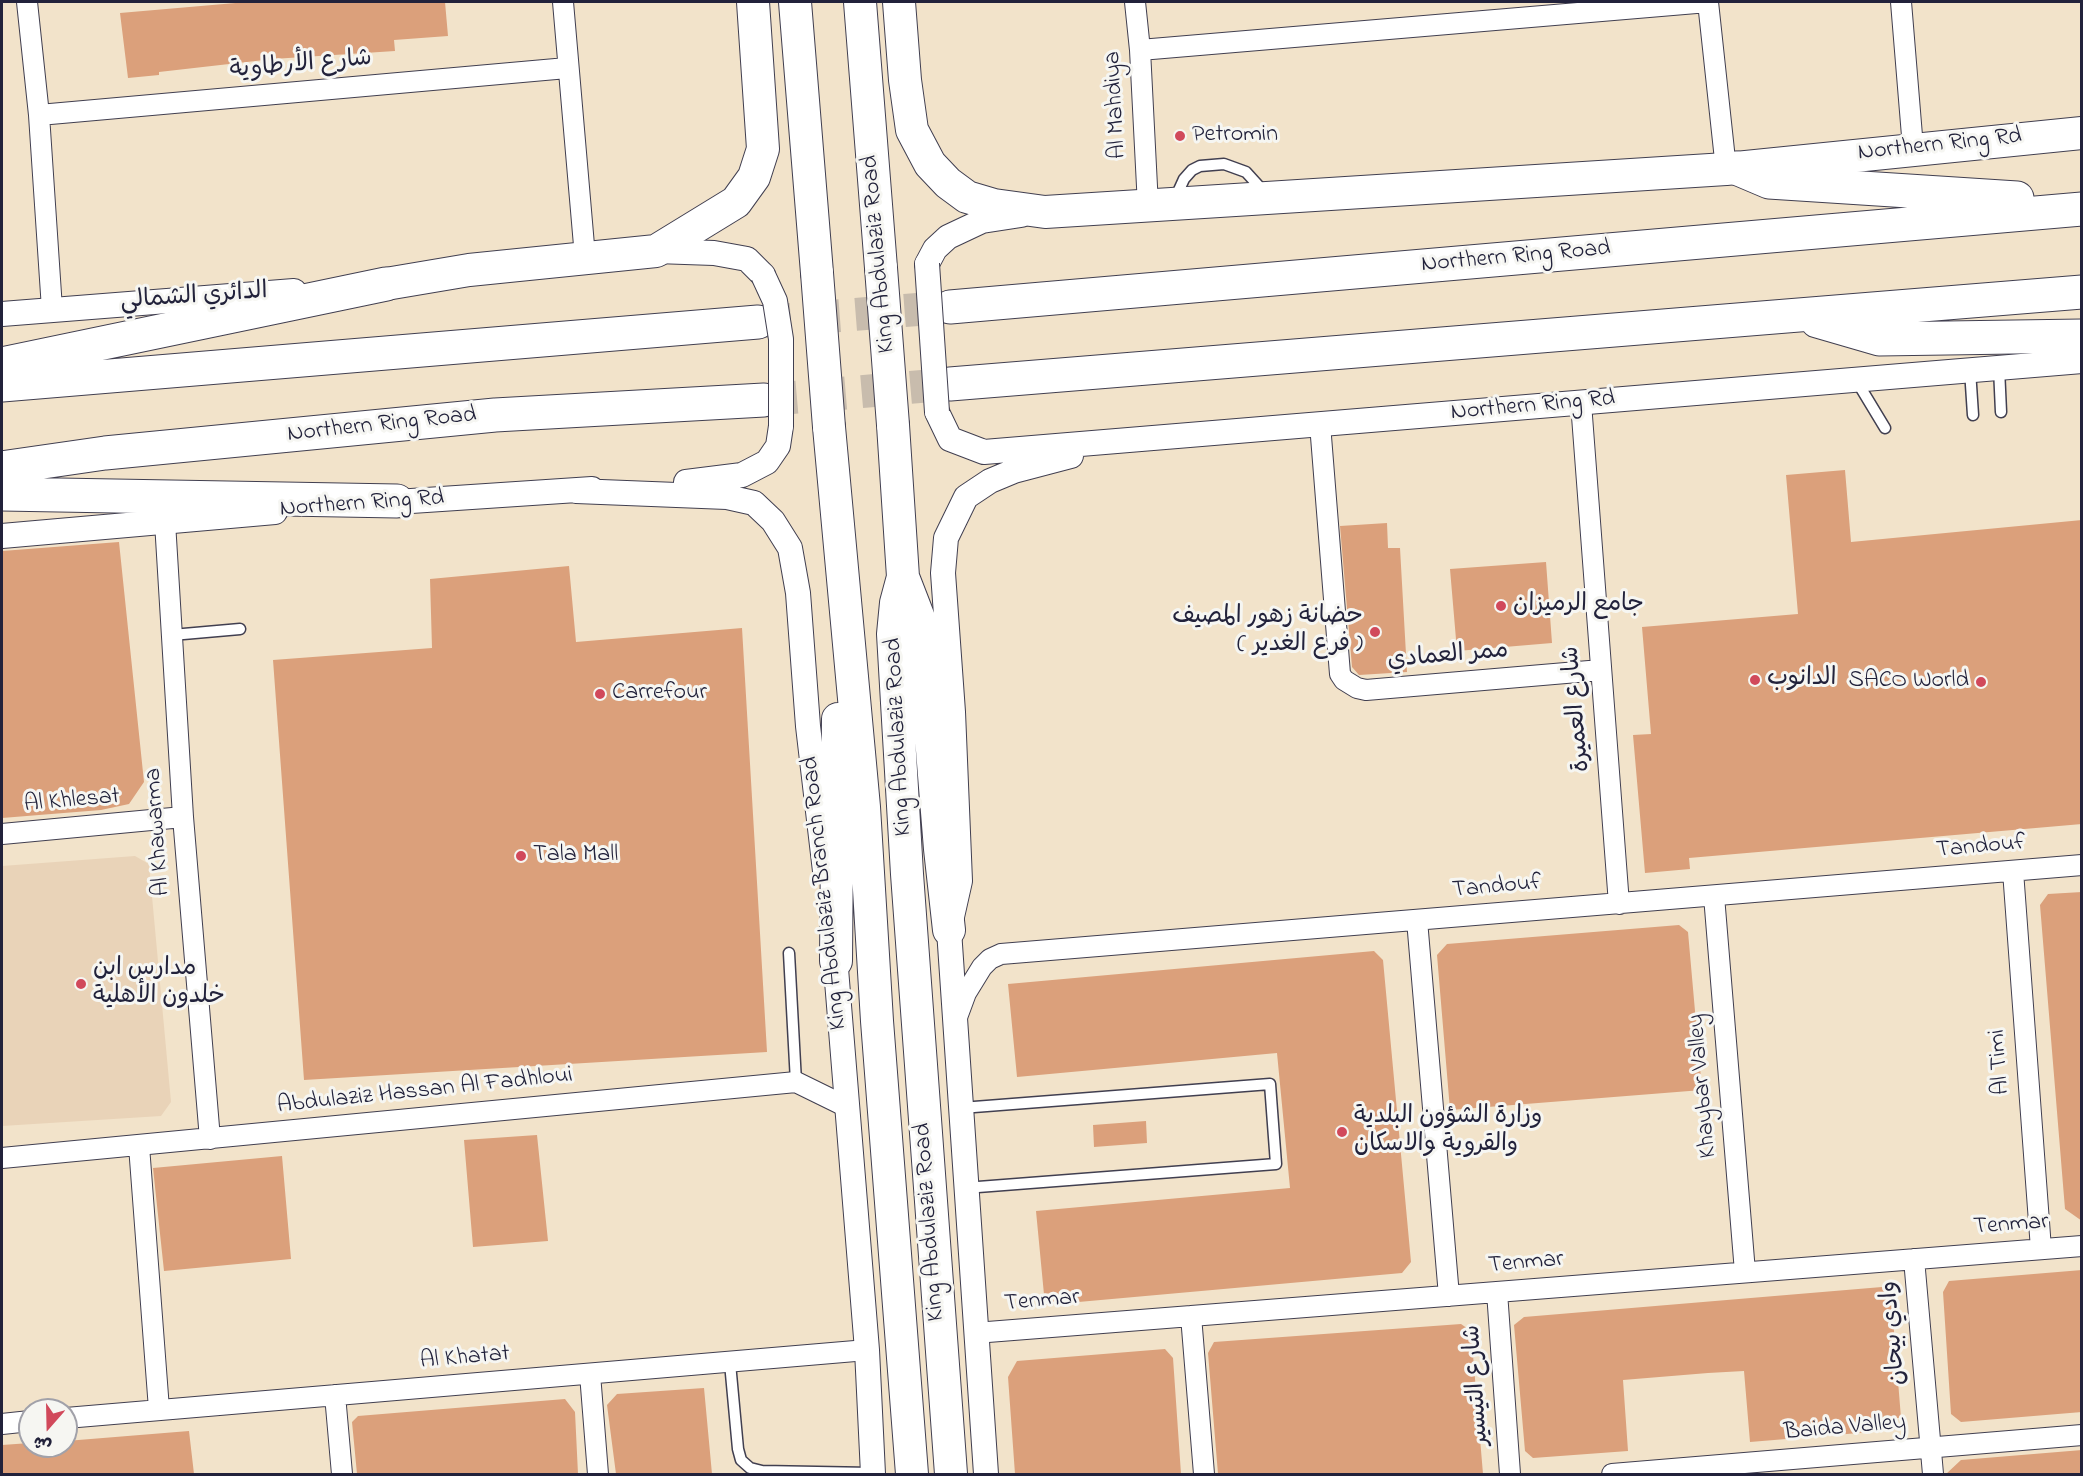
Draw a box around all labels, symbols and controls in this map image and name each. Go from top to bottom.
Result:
street label: شارع الأرطاوية [229,45,373,87]
street label: Al Mahdiya [1100,50,1134,160]
place label: Petromin [1192,122,1278,150]
street label: Northern Ring Rd [1857,123,2023,169]
marker: Petromin [1173,129,1187,143]
street label: King Abdulaziz Road [857,154,903,354]
street label: Northern Ring Road [1420,235,1612,281]
street label: الدائري الشمالي [119,278,269,318]
street label: Northern Ring Rd [1450,385,1616,429]
street label: Northern Ring Road [286,402,478,450]
street label: Northern Ring Rd [279,485,445,525]
place label: جامع الرميزان [1513,592,1644,620]
marker: جامع الرميزان [1494,599,1508,613]
place label: حضانة زهور المصيف ( فرع الغدير ) [1172,604,1363,660]
marker: حضانة زهور المصيف ( فرع الغدير ) [1368,625,1382,639]
street label: King Abdulaziz Road [880,637,920,837]
street label: ممر العمادي [1386,637,1510,677]
street label: شارع العميرة [1558,645,1598,773]
place label: الدانوب [1767,666,1837,694]
place label: SACO World [1849,668,1969,696]
marker: الدانوب [1748,673,1762,687]
marker: SACO World [1974,675,1988,689]
place label: Carrefour [612,680,707,708]
marker: Carrefour [593,687,607,701]
street label: King Abdulaziz Branch Road [797,755,855,1031]
street label: Al Khawarma [140,767,178,897]
street label: Al Khlesat [23,783,121,821]
street label: Tandouf [1935,830,2027,866]
place label: Tala Mall [533,842,618,870]
marker: Tala Mall [514,849,528,863]
street label: Tandouf [1451,870,1543,906]
place label: مدارس ابن خلدون الأهلية [93,956,225,1012]
marker: مدارس ابن خلدون الأهلية [74,977,88,991]
street label: Khaybar Valley [1683,1013,1725,1159]
street label: Al Timi [1984,1028,2018,1096]
street label: Abdulaziz Hassan Al Fadhloui [276,1062,574,1122]
place label: وزارة الشؤون البلدية والقروية والاسكان [1354,1104,1542,1160]
street label: King Abdulaziz Road [910,1122,952,1322]
marker: وزارة الشؤون البلدية والقروية والاسكان [1335,1125,1349,1139]
street label: Tenmar [1972,1209,2050,1243]
street label: Tenmar [1487,1246,1565,1282]
street label: وادي بيحان [1876,1280,1914,1386]
street label: Tenmar [1003,1284,1081,1320]
street label: شارع التيسير [1459,1324,1497,1446]
street label: Al Khatat [419,1341,511,1377]
north arrow [18,1398,78,1458]
street label: Baida Valley [1783,1409,1907,1449]
text: ش [30,1429,55,1457]

